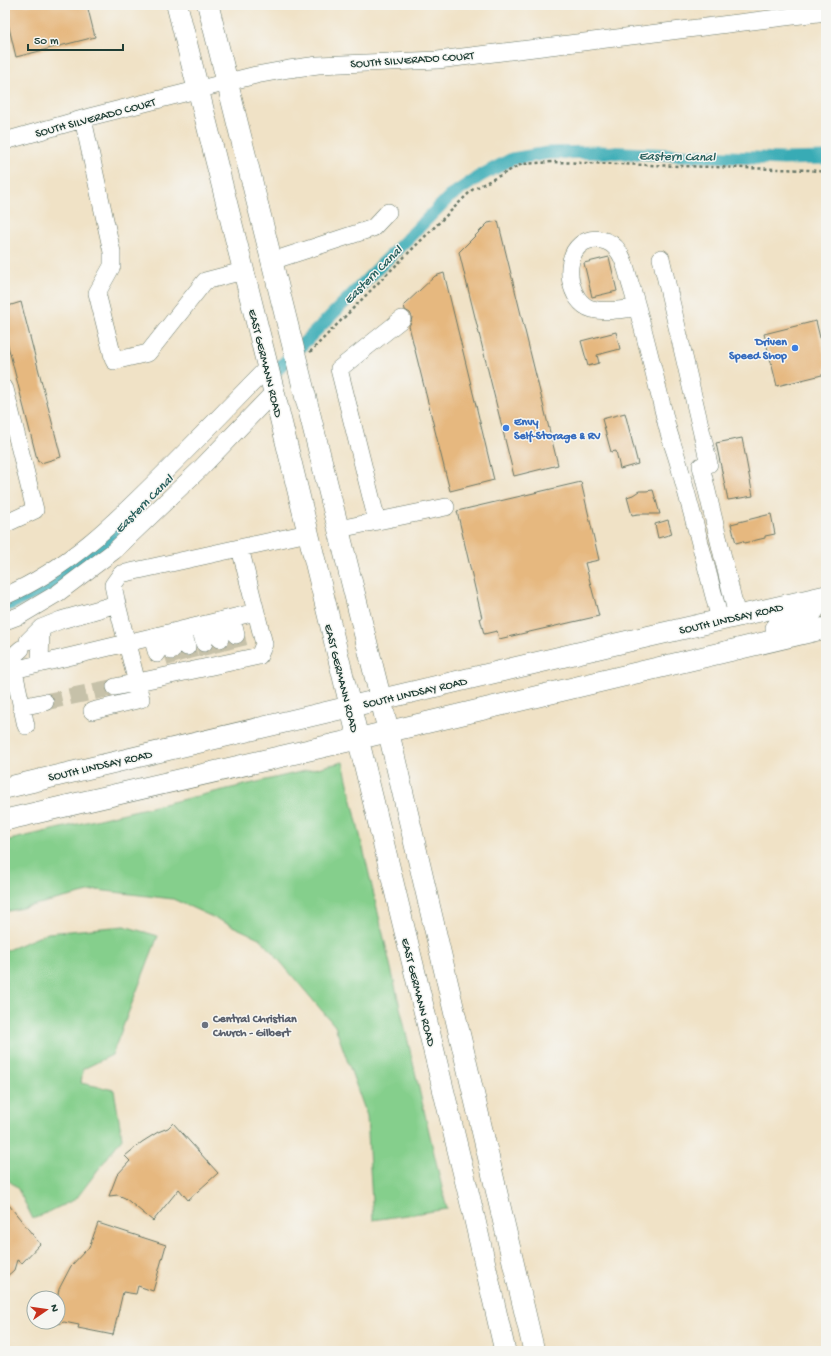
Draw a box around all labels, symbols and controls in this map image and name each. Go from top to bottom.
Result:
scale bar [28,26,123,52]
text: 50 m [34,35,59,49]
street label: SOUTH SILVERADO COURT [350,50,476,72]
street label: SOUTH SILVERADO COURT [34,96,158,142]
water label: Eastern Canal [639,149,716,166]
water label: Eastern Canal [341,243,407,308]
street label: EAST GERMANN ROAD [244,308,284,419]
place label: Driven Speed Shop [729,336,787,364]
marker: Driven Speed Shop [790,343,800,353]
place label: Envy Self-Storage & RV [513,416,601,444]
marker: Envy Self-Storage & RV [501,423,511,433]
water label: Eastern Canal [112,472,178,537]
street label: SOUTH LINDSAY ROAD [678,601,785,639]
street label: EAST GERMANN ROAD [320,623,360,734]
street label: SOUTH LINDSAY ROAD [362,675,469,713]
street label: SOUTH LINDSAY ROAD [47,748,154,786]
street label: EAST GERMANN ROAD [397,937,437,1048]
place label: Central Christian Church - Gilbert [212,1013,297,1041]
marker: Central Christian Church - Gilbert [200,1020,210,1030]
north arrow [26,1290,66,1330]
text: N [47,1303,60,1313]

